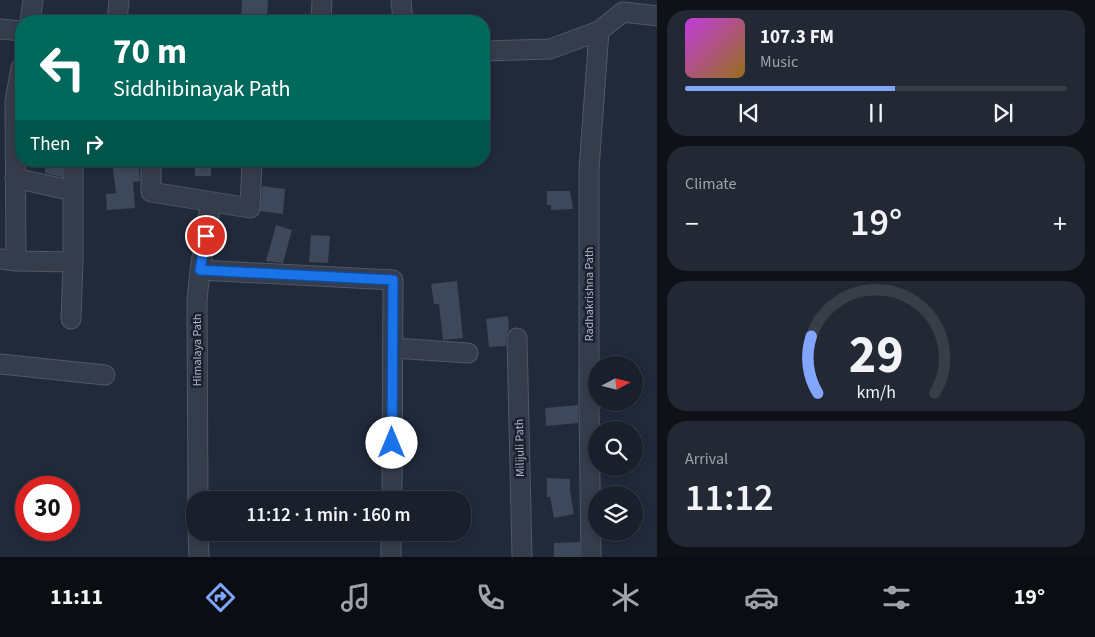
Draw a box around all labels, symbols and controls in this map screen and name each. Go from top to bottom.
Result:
text: 107.3 FM [760,24,834,51]
text: 70 m [113,27,187,77]
icon: left [30,35,95,100]
text: Music [760,51,798,73]
text: Siddhibinayak Path [113,73,291,105]
icon: previous [735,99,763,127]
icon: pause [862,99,890,127]
icon: next [989,99,1017,127]
icon: right [80,130,108,158]
text: Then [30,131,70,158]
text: Climate [685,173,736,195]
text: 19° [850,196,902,250]
text: − [685,204,699,244]
text: + [1053,204,1067,244]
pin [185,215,227,257]
icon: arrive [192,222,220,250]
street label: Radhakrishna Path [581,247,598,341]
street label: Himalaya Path [189,314,206,386]
text: 29 [849,319,903,393]
north arrow [588,356,642,411]
map controls [588,356,643,541]
text: km/h [856,380,896,405]
position arrow [365,416,417,468]
street label: Milijuli Path [511,419,529,477]
button: search [588,421,643,476]
text: Arrival [685,448,728,470]
text: 11:12 [685,471,773,525]
speed limit sign: 30 [15,476,80,541]
button: layers [588,486,643,541]
text: 11:12 · 1 min · 160 m [246,502,411,529]
icon: directions [203,580,238,615]
icon: music [338,580,373,615]
icon: phone [473,580,508,615]
icon: climate [608,580,643,615]
icon: car [744,580,779,615]
icon: filters [879,580,914,615]
text: 11:11 [50,581,103,613]
text: 19° [1014,581,1045,613]

